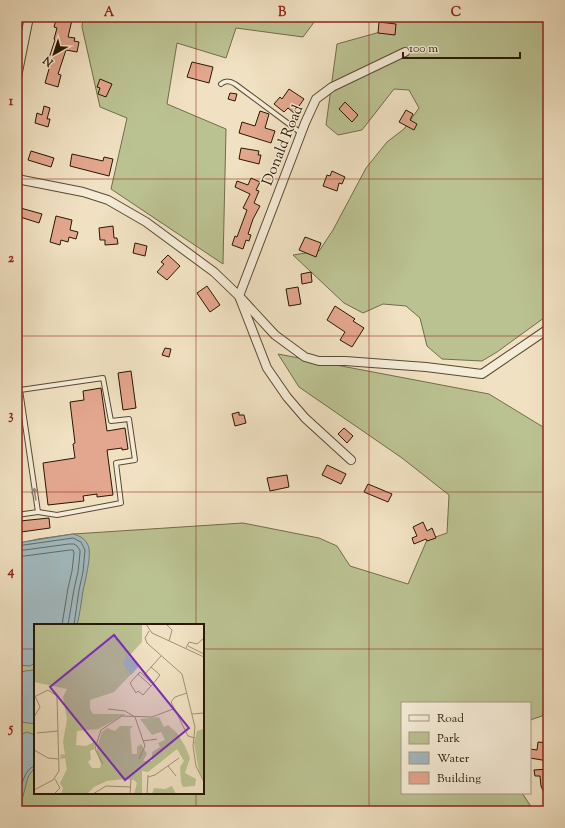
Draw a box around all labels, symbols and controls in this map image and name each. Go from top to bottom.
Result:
text: A [104,4,115,22]
text: B [278,4,287,22]
text: C [451,4,461,22]
north arrow [34,34,74,74]
scale bar [403,34,520,60]
text: 100 m [409,40,438,58]
text: N [40,52,58,71]
text: 1 [9,93,14,111]
street label: Donald Road [258,102,309,189]
text: 2 [8,250,15,268]
text: 3 [8,407,14,425]
one-way arrow [31,488,39,501]
text: 4 [7,563,15,581]
inset map [34,624,204,794]
legend [401,702,531,794]
text: Road [437,710,464,728]
text: 5 [8,720,14,738]
text: Park [437,730,460,748]
text: Water [437,750,470,768]
text: Building [437,770,481,788]

